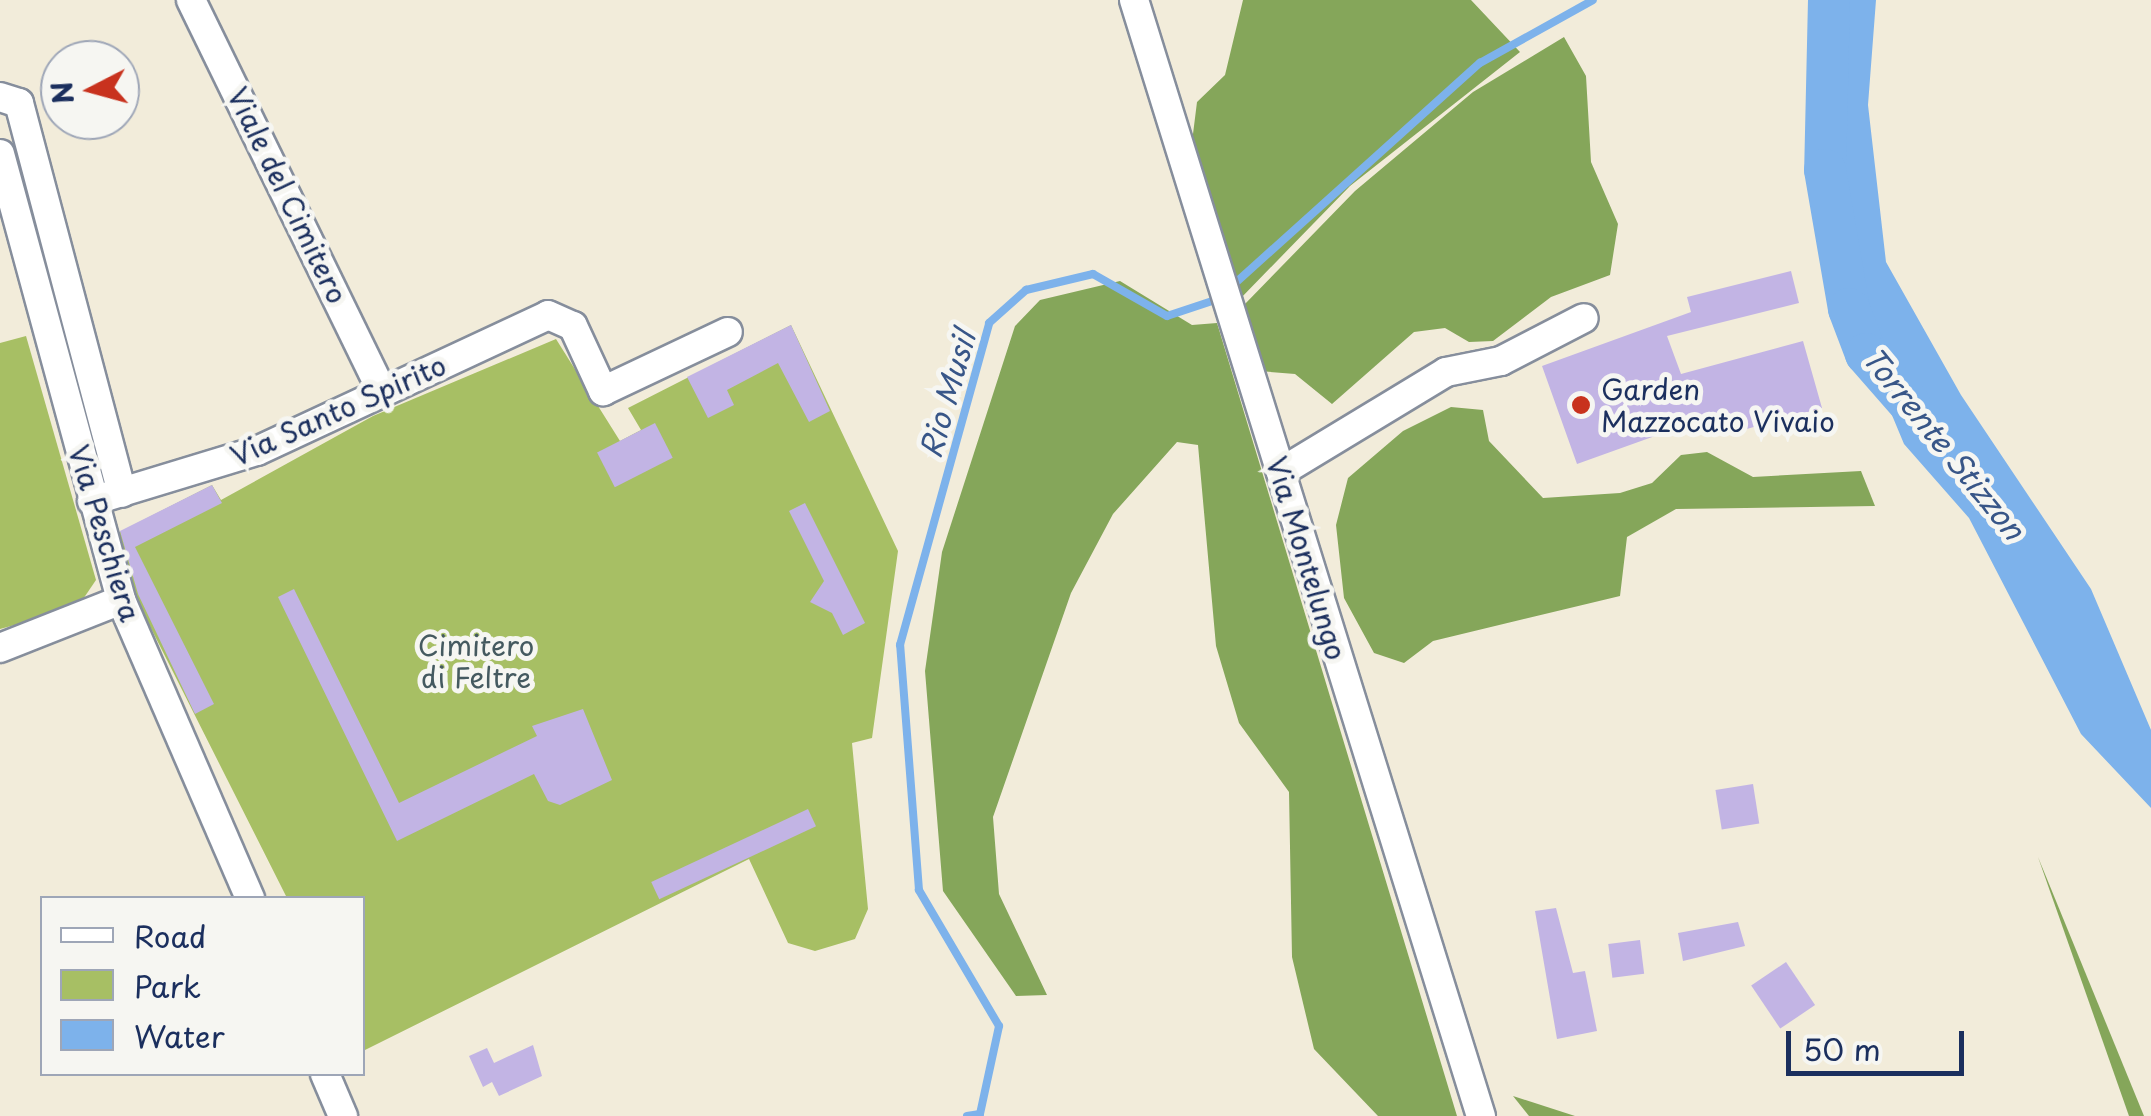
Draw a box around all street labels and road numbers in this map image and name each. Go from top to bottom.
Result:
street label: Viale del Cimitero [220,79,356,311]
street label: Via Santo Spirito [227,348,449,472]
street label: Via Peschiera [62,441,148,625]
street label: Via Montelungo [1260,453,1354,663]

